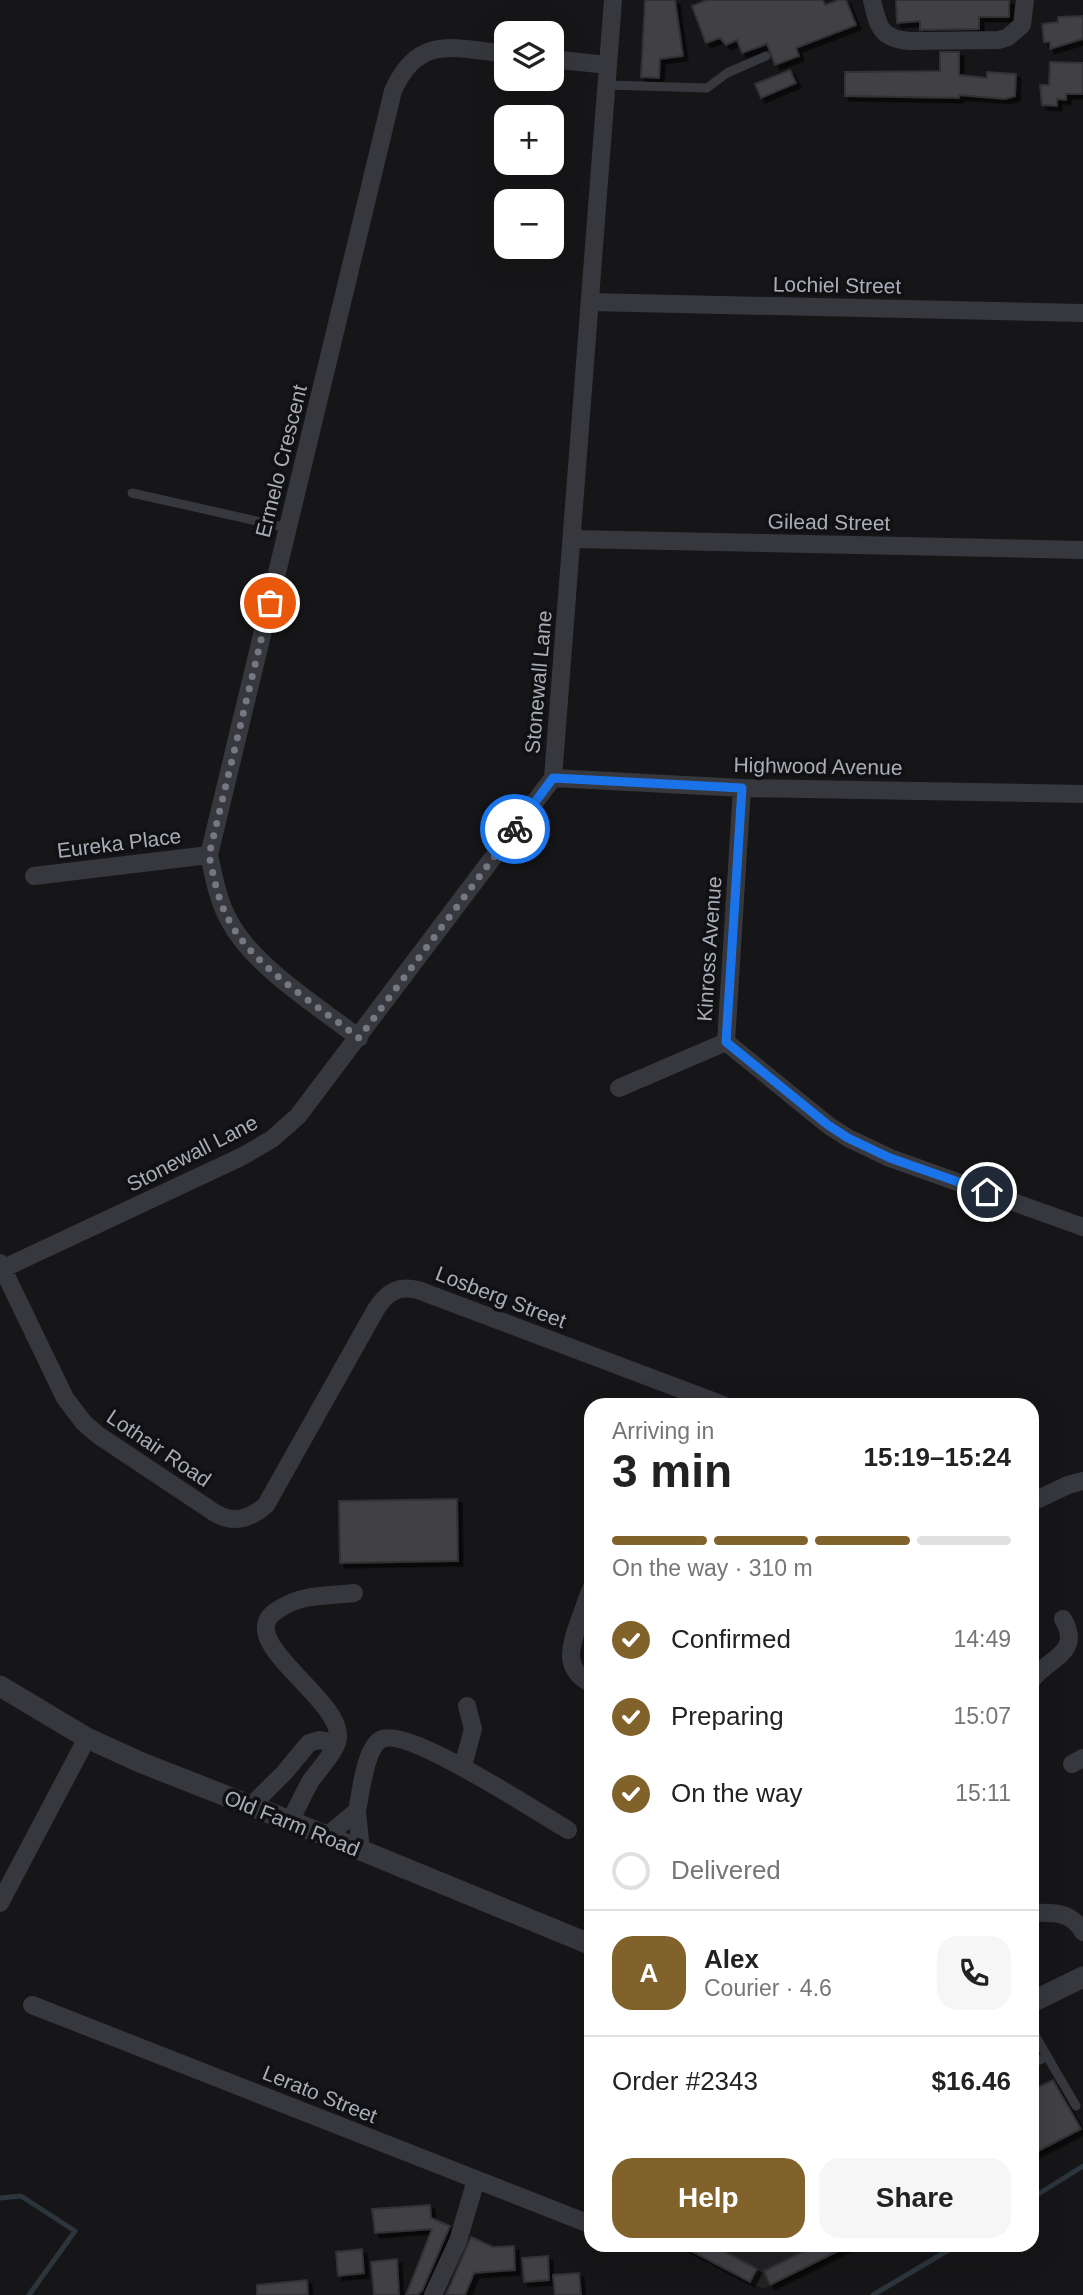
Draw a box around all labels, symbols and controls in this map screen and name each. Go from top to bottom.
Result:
map controls [494,21,564,259]
button: layers [494,21,564,91]
button: + [494,105,564,175]
button: − [494,189,564,259]
street label: Lochiel Street [773,272,902,298]
street label: Ermelo Crescent [251,382,311,540]
street label: Gilead Street [768,509,891,535]
pin [240,573,300,633]
icon: bag [251,584,289,622]
street label: Stonewall Lane [520,609,556,755]
street label: Highwood Avenue [733,753,903,779]
courier [480,794,550,864]
icon: bike [496,810,534,848]
street label: Eureka Place [56,824,182,862]
street label: Kinross Avenue [692,876,726,1022]
street label: Stonewall Lane [123,1110,261,1196]
pin [957,1162,1017,1222]
icon: home [968,1173,1006,1211]
street label: Losberg Street [433,1262,570,1332]
street label: Lothair Road [103,1405,215,1491]
text: Arriving in [612,1418,714,1444]
text: 15:19–15:24 [864,1442,1011,1472]
text: 3 min [612,1445,732,1497]
text: On the way · 310 m [612,1555,813,1581]
icon: check [612,1621,650,1659]
text: Confirmed [671,1624,791,1654]
text: 14:49 [953,1626,1011,1652]
icon: check [612,1698,650,1736]
text: Preparing [671,1701,784,1731]
text: 15:07 [953,1703,1011,1729]
icon: check [612,1775,650,1813]
text: On the way [671,1778,803,1808]
text: 15:11 [955,1780,1011,1806]
street label: Old Farm Road [221,1785,363,1861]
text: Delivered [671,1855,781,1885]
button: phone [937,1936,1011,2010]
text: Alex [704,1944,759,1974]
text: A [640,1958,658,1988]
text: Courier · 4.6 [704,1975,832,2001]
street label: Lerato Street [259,2061,381,2127]
text: Order #2343 [612,2066,758,2096]
text: $16.46 [931,2066,1011,2096]
button: Help [612,2158,805,2238]
button: Share [819,2158,1011,2238]

